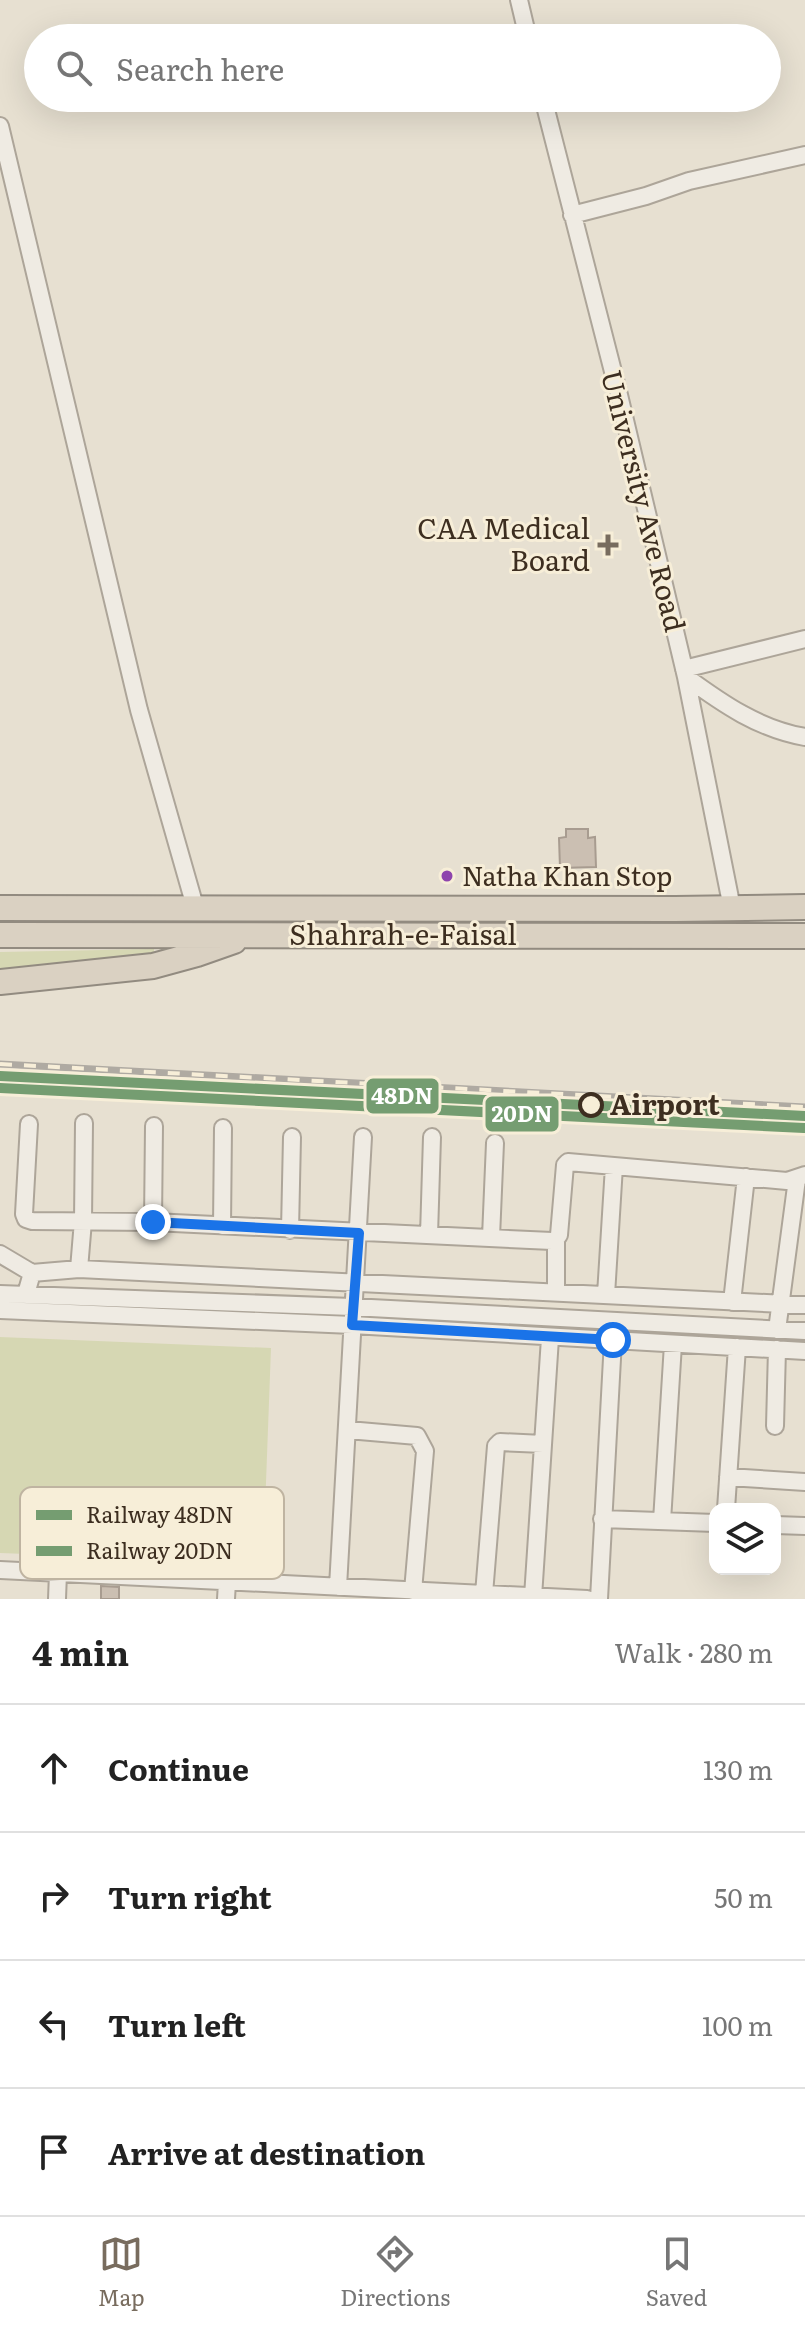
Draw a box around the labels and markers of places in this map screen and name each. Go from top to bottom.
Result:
place label: CAA Medical Board [417,506,590,580]
marker: CAA Medical Board [597,534,619,556]
place label: Natha Khan Stop [462,855,672,894]
marker: Natha Khan Stop [439,868,455,884]
place label: Airport [610,1082,720,1124]
marker: Airport [579,1093,603,1117]

